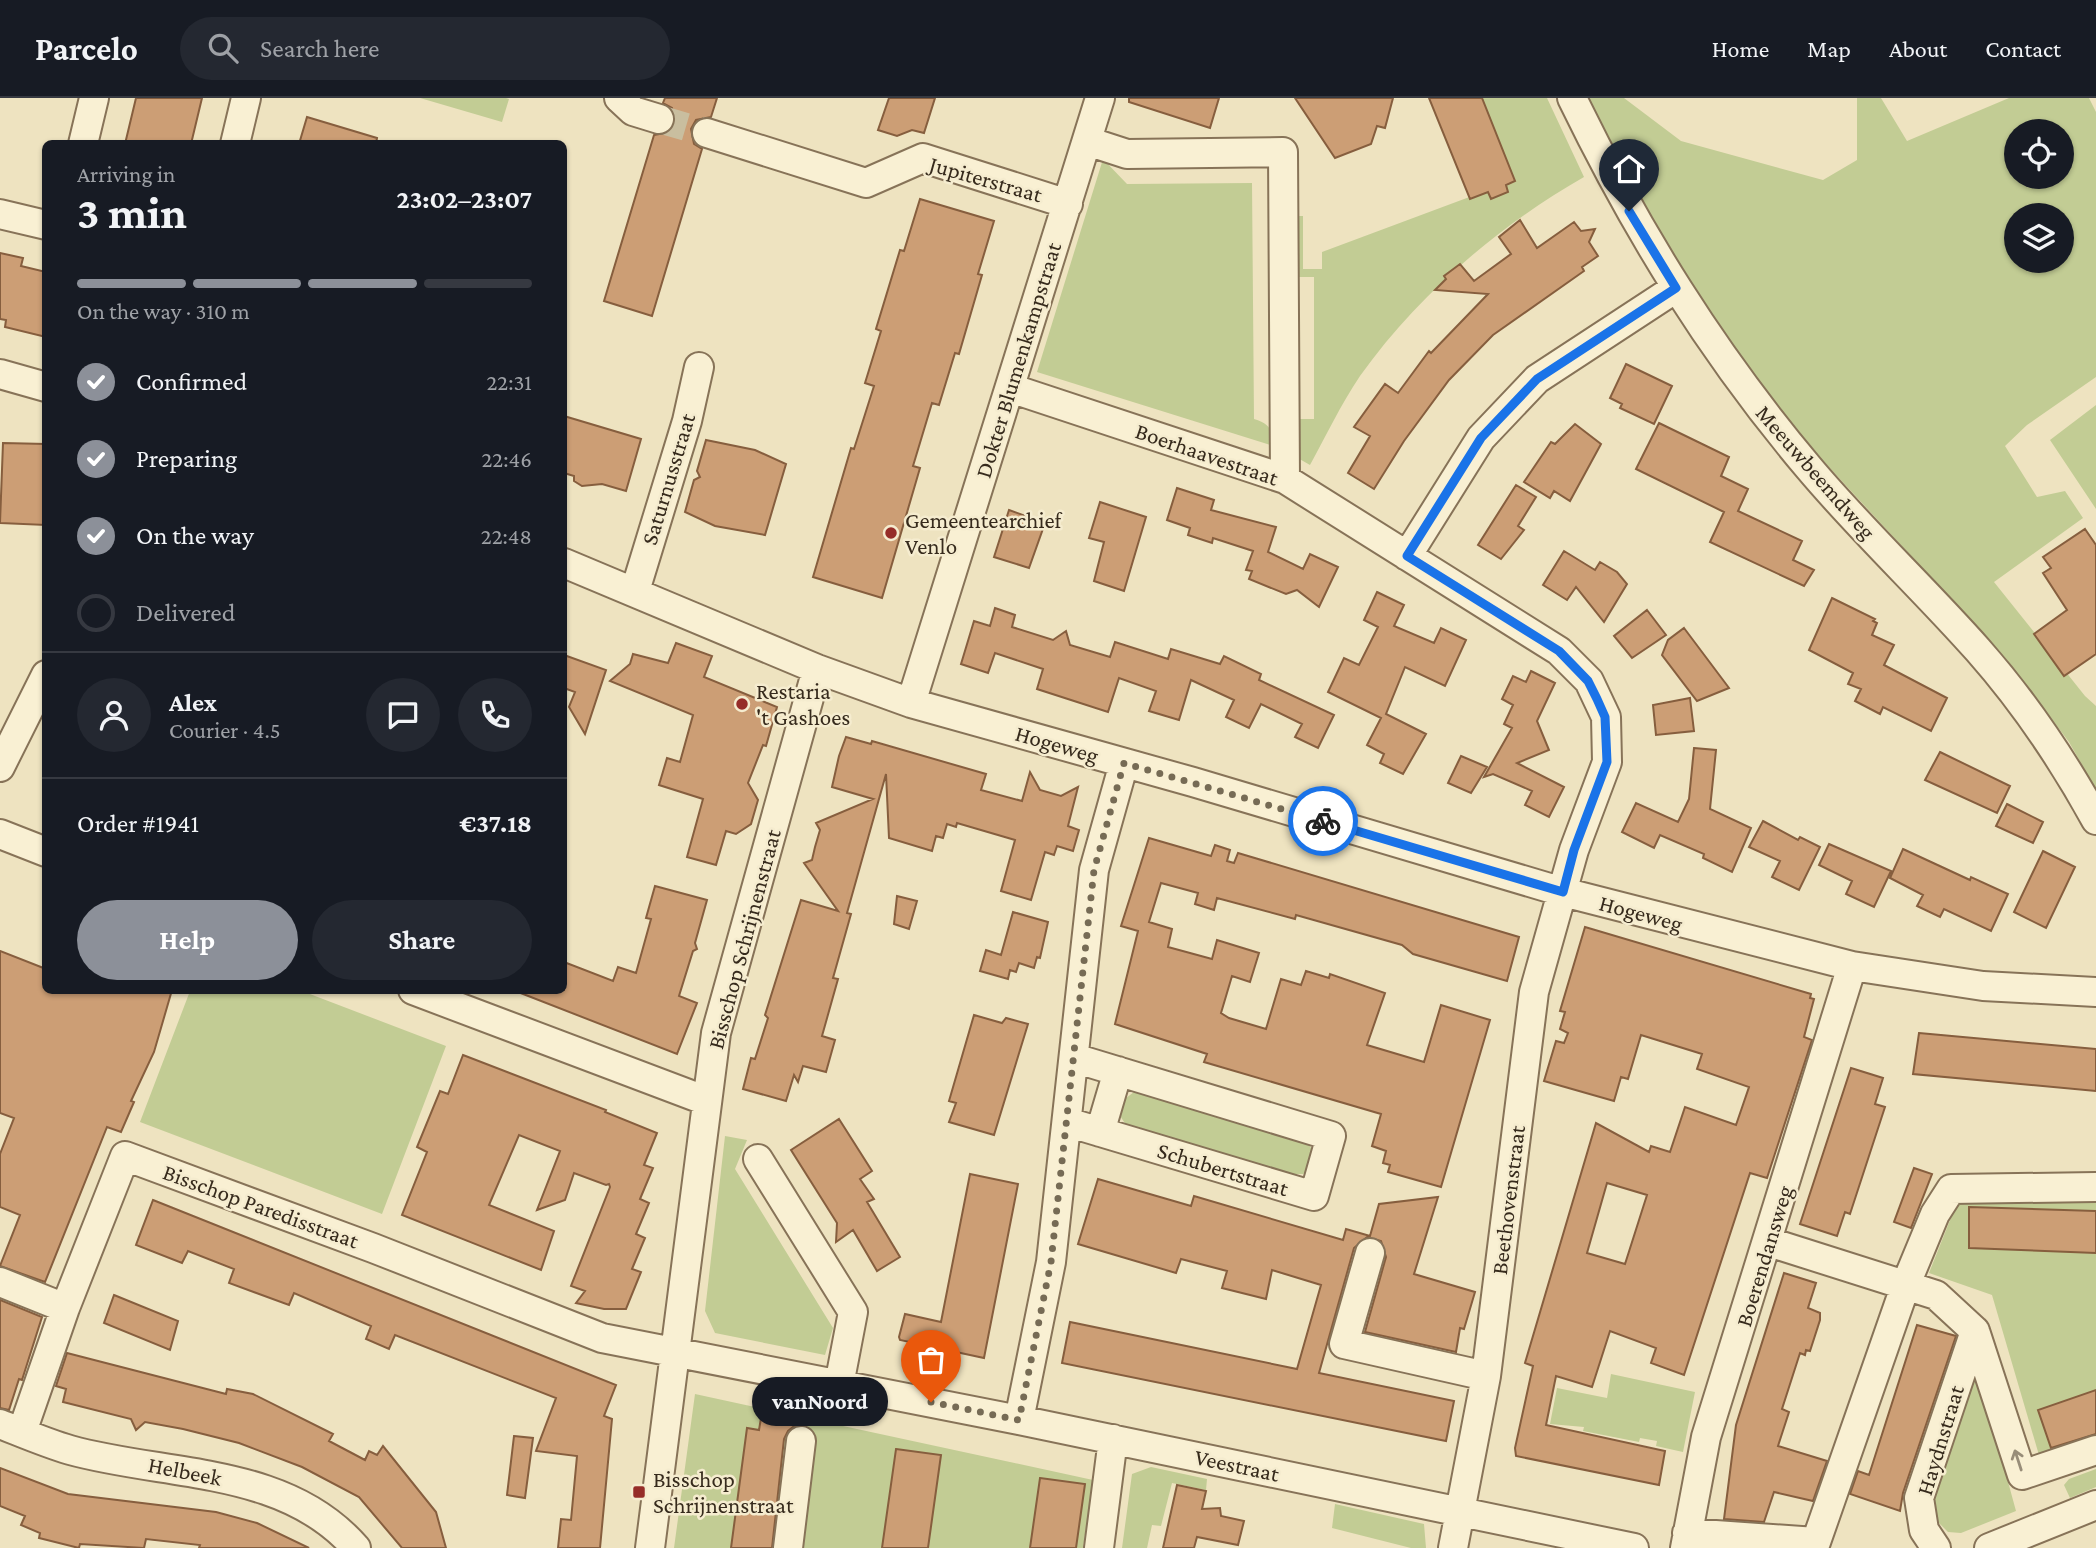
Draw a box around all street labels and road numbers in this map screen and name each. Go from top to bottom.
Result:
street label: Jupiterstraat [925,150,1046,208]
street label: Dokter Blumenkampstraat [970,239,1066,481]
street label: Meeuwbeemdweg [1751,400,1881,544]
street label: Saturnusstraat [636,410,700,548]
street label: Boerhaavestraat [1132,417,1282,491]
street label: Hogeweg [1012,720,1102,768]
street label: Bisschop Schrijnenstraat [702,826,786,1052]
street label: Hogeweg [1596,889,1686,937]
street label: Beethovenstraat [1486,1123,1530,1276]
street label: Schubertstraat [1154,1137,1292,1201]
street label: Bisschop Paredisstraat [160,1159,363,1254]
street label: Boerendansweg [1730,1182,1798,1330]
street label: Haydnstraat [1911,1381,1969,1498]
street label: Veestraat [1192,1443,1282,1487]
street label: Helbeek [146,1451,224,1491]

